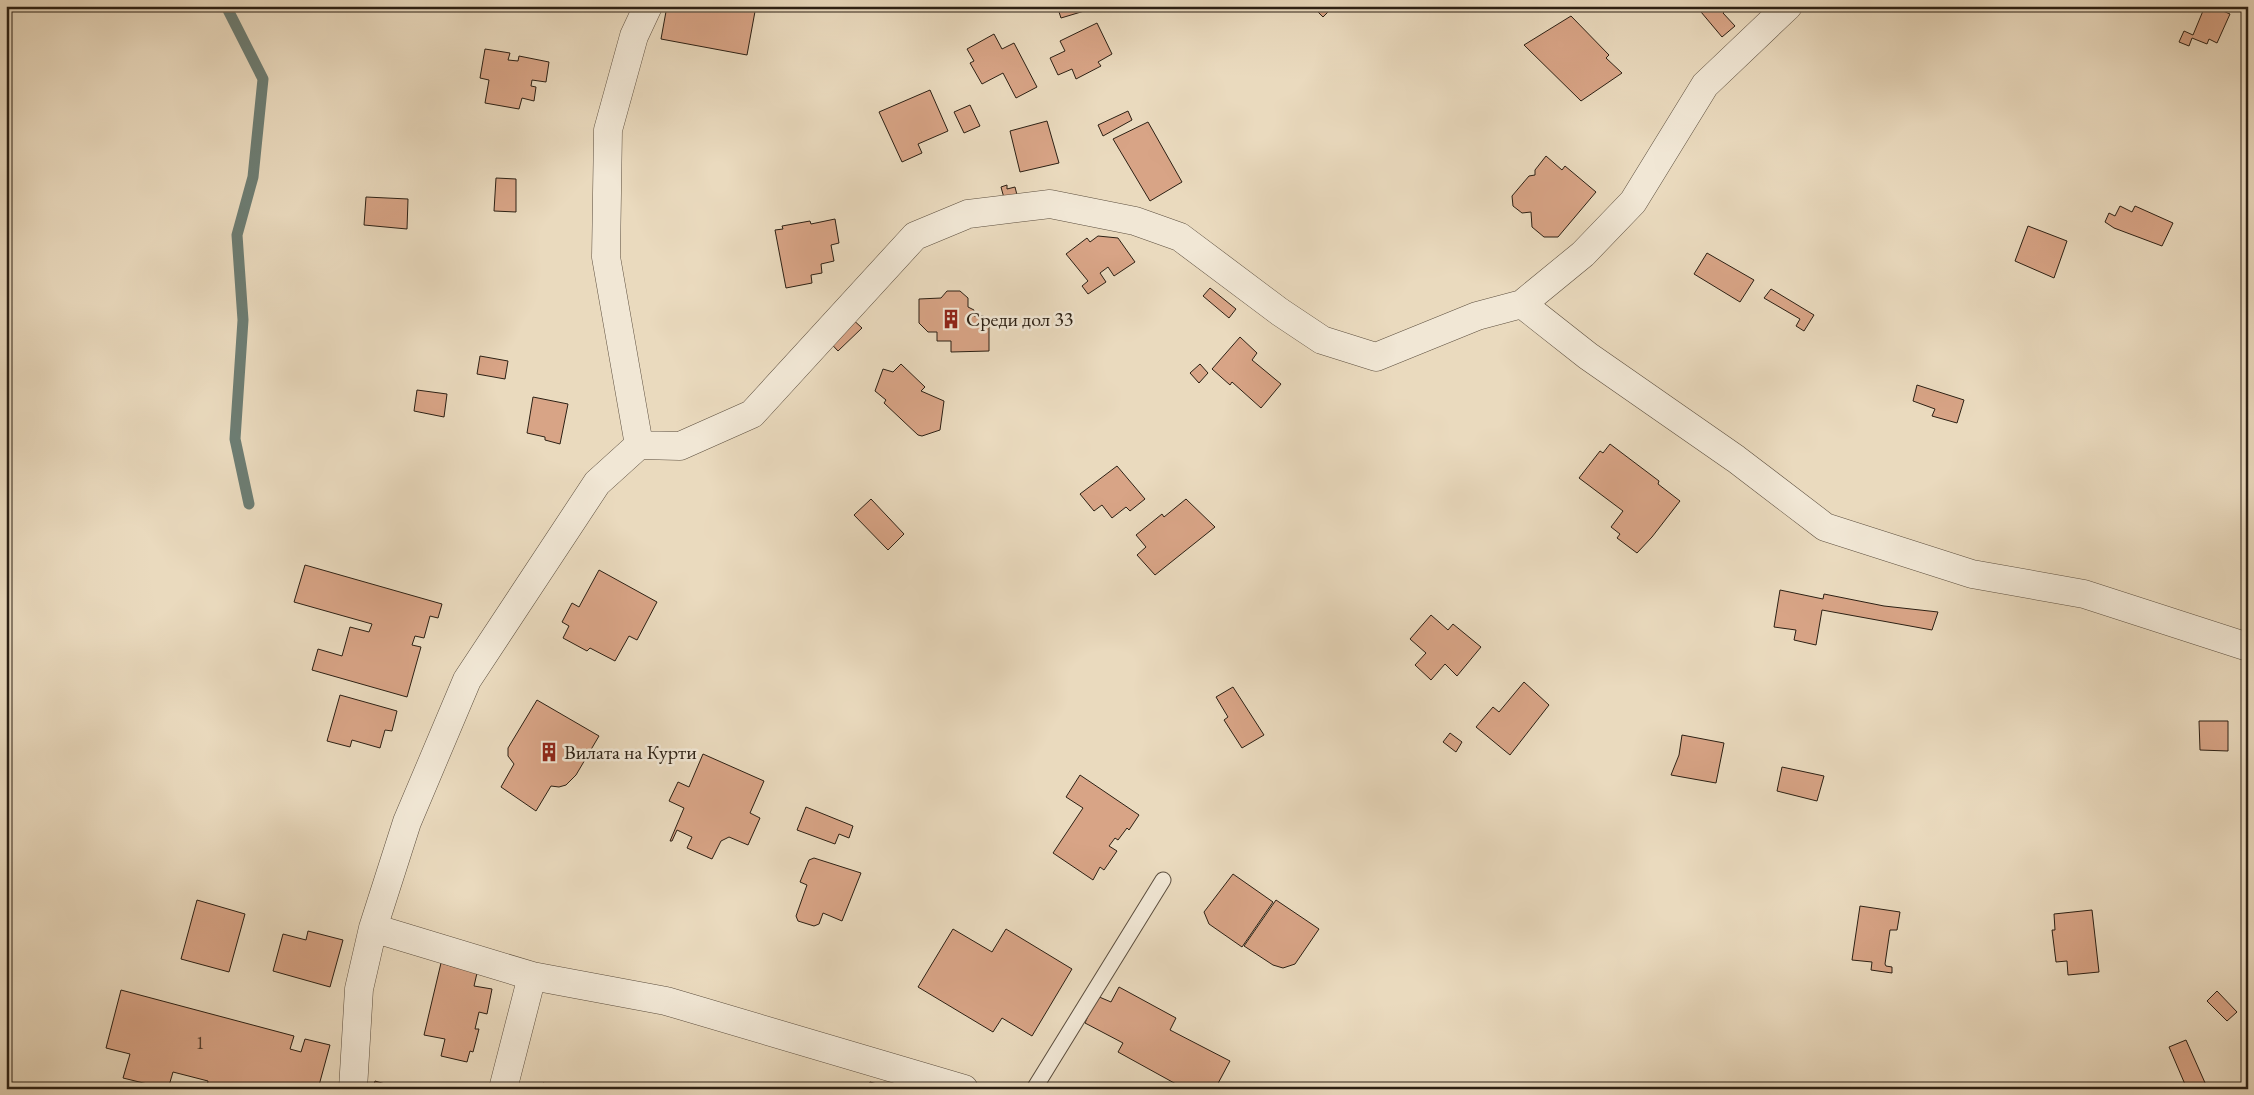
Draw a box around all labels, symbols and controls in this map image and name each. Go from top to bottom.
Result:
place label: Среди дол 33 [966,306,1073,332]
building icon: Среди дол 33 [940,308,962,330]
place label: Вилата на Курти [564,739,697,765]
building icon: Вилата на Курти [538,741,560,763]
house number: 1 [196,1031,204,1054]

